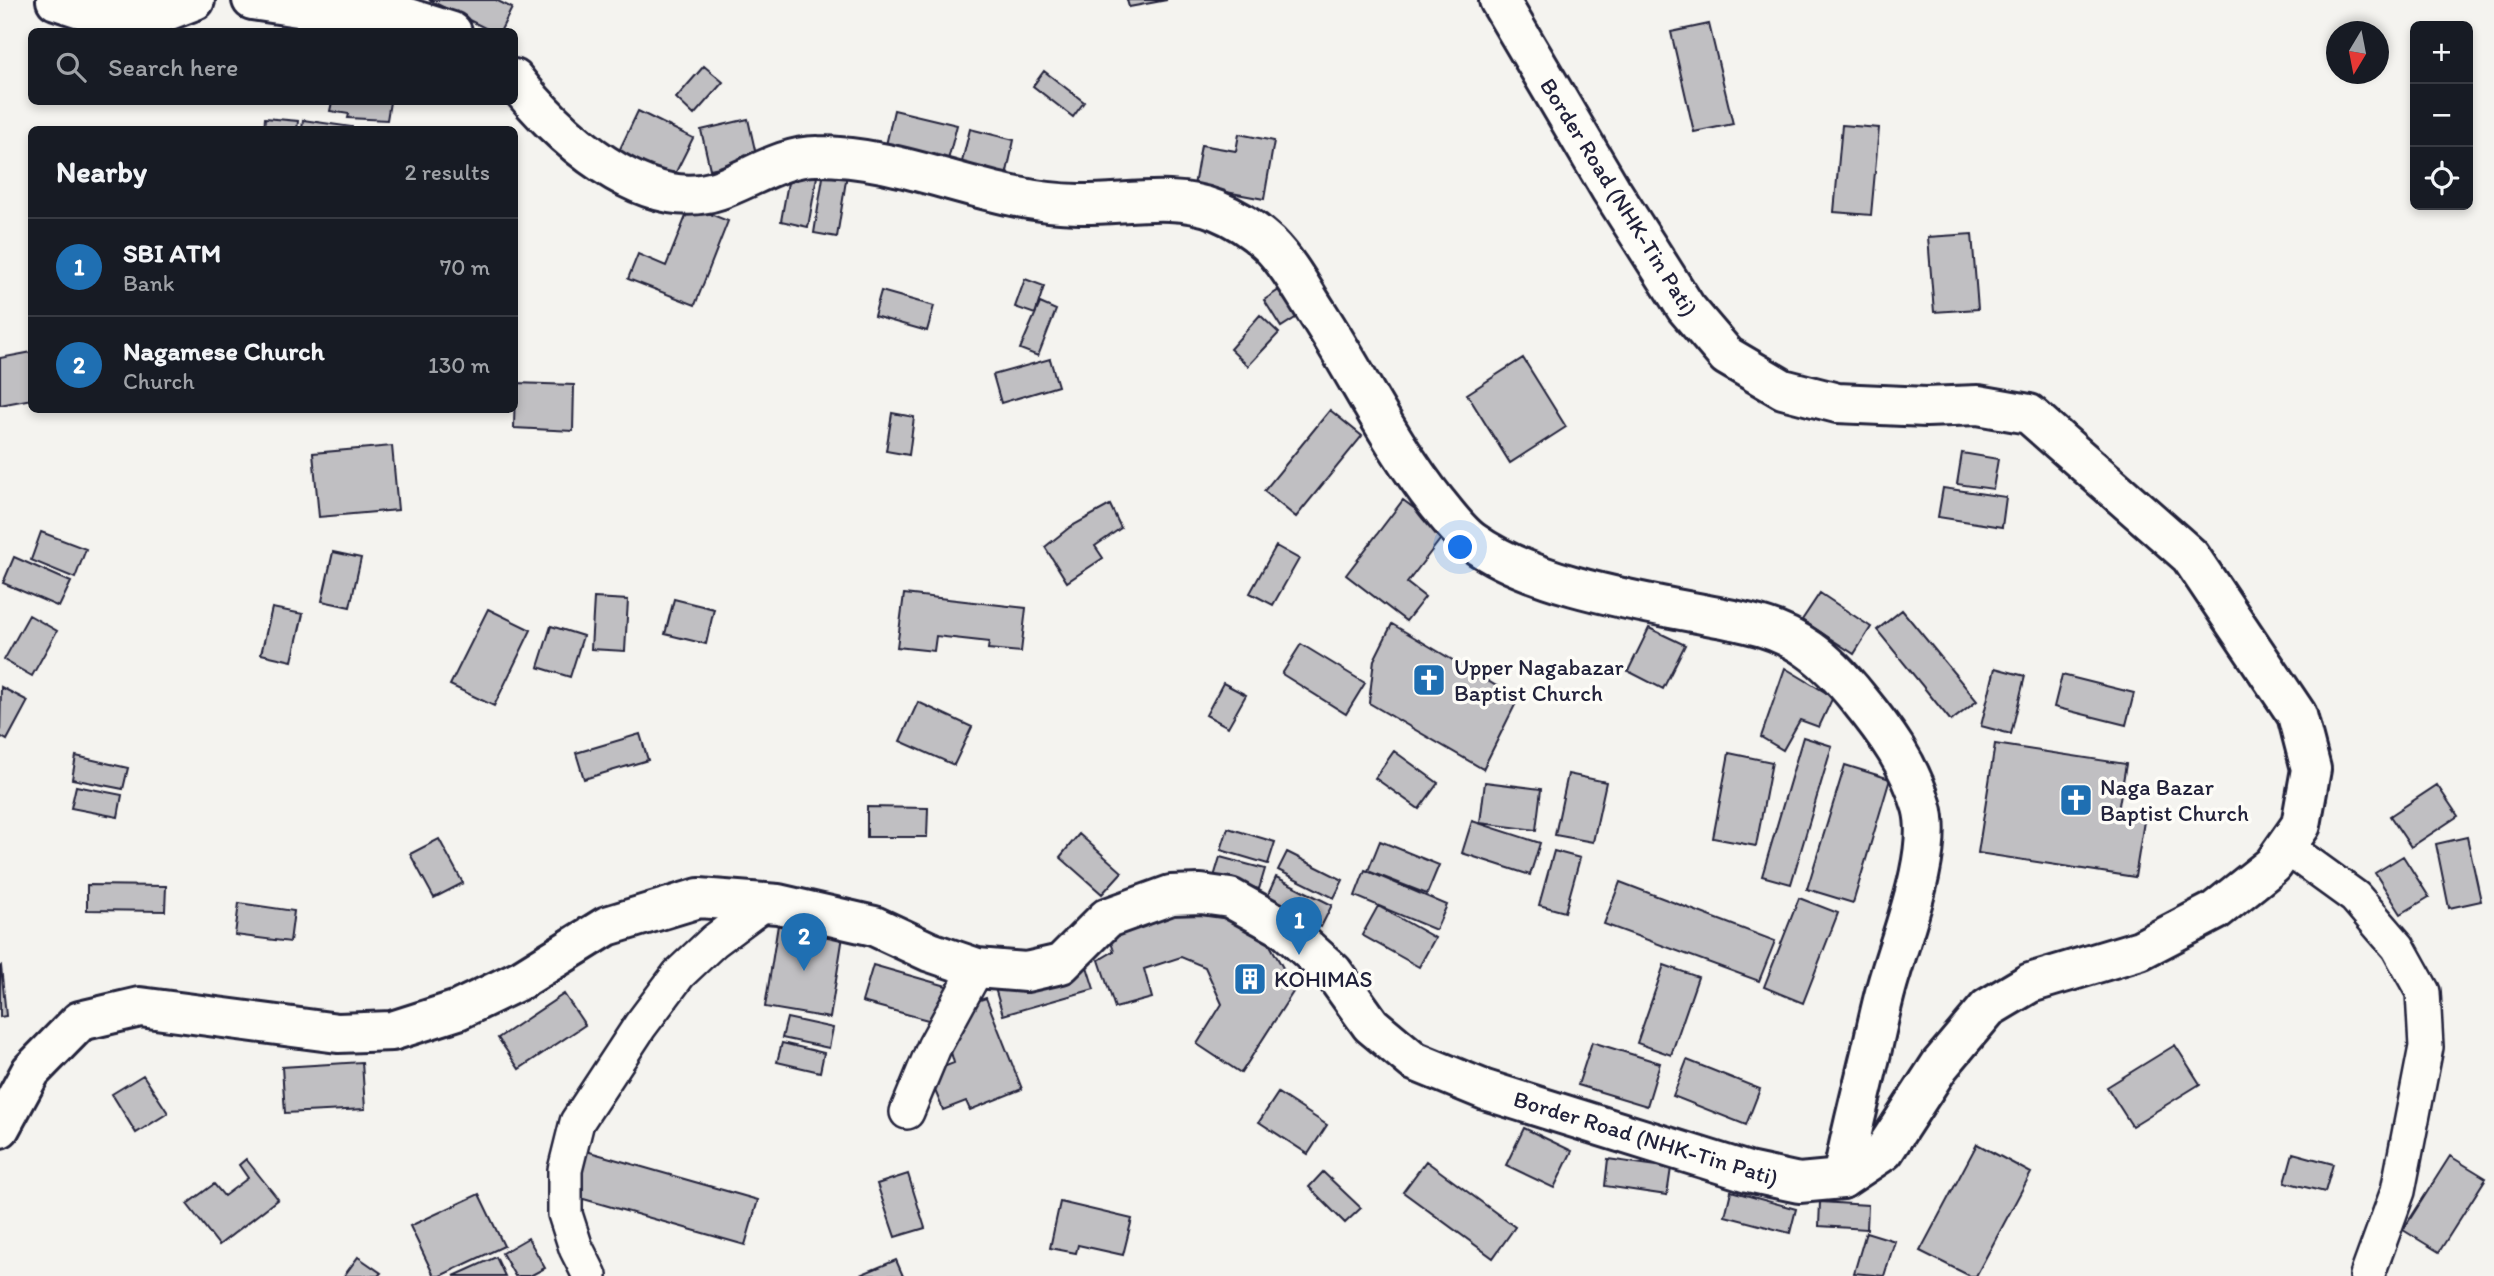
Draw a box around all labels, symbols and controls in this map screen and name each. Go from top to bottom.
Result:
north arrow [2326,21,2389,84]
map controls [2410,21,2473,210]
button: + [2410,21,2473,84]
search box [28,28,518,105]
icon: search [52,48,90,86]
text: Search here [108,51,238,83]
street label: Border Road (NHK-Tin Pati) [1534,73,1704,321]
button: − [2410,84,2473,147]
button: locate [2410,147,2473,210]
text: Nearby [56,153,147,190]
text: 2 results [404,158,490,186]
text: SBI ATM [123,237,221,269]
text: 1 [74,253,84,281]
text: 70 m [440,253,490,281]
text: Bank [123,269,175,297]
text: Nagamese Church [123,335,325,367]
text: 2 [73,351,85,379]
text: 130 m [428,351,490,379]
text: Church [123,367,195,395]
your location [1443,530,1477,564]
place label: Upper Nagabazar Baptist Church [1454,653,1624,707]
church icon: Upper Nagabazar Baptist Church [1410,661,1448,699]
place label: Naga Bazar Baptist Church [2100,773,2249,827]
church icon: Naga Bazar Baptist Church [2057,781,2095,819]
pin: 1 [1276,897,1322,955]
pin: 2 [781,913,827,971]
building icon: KOHIMAS [1231,960,1269,998]
place label: KOHIMAS [1274,965,1373,993]
street label: Border Road (NHK-Tin Pati) [1510,1084,1782,1192]

